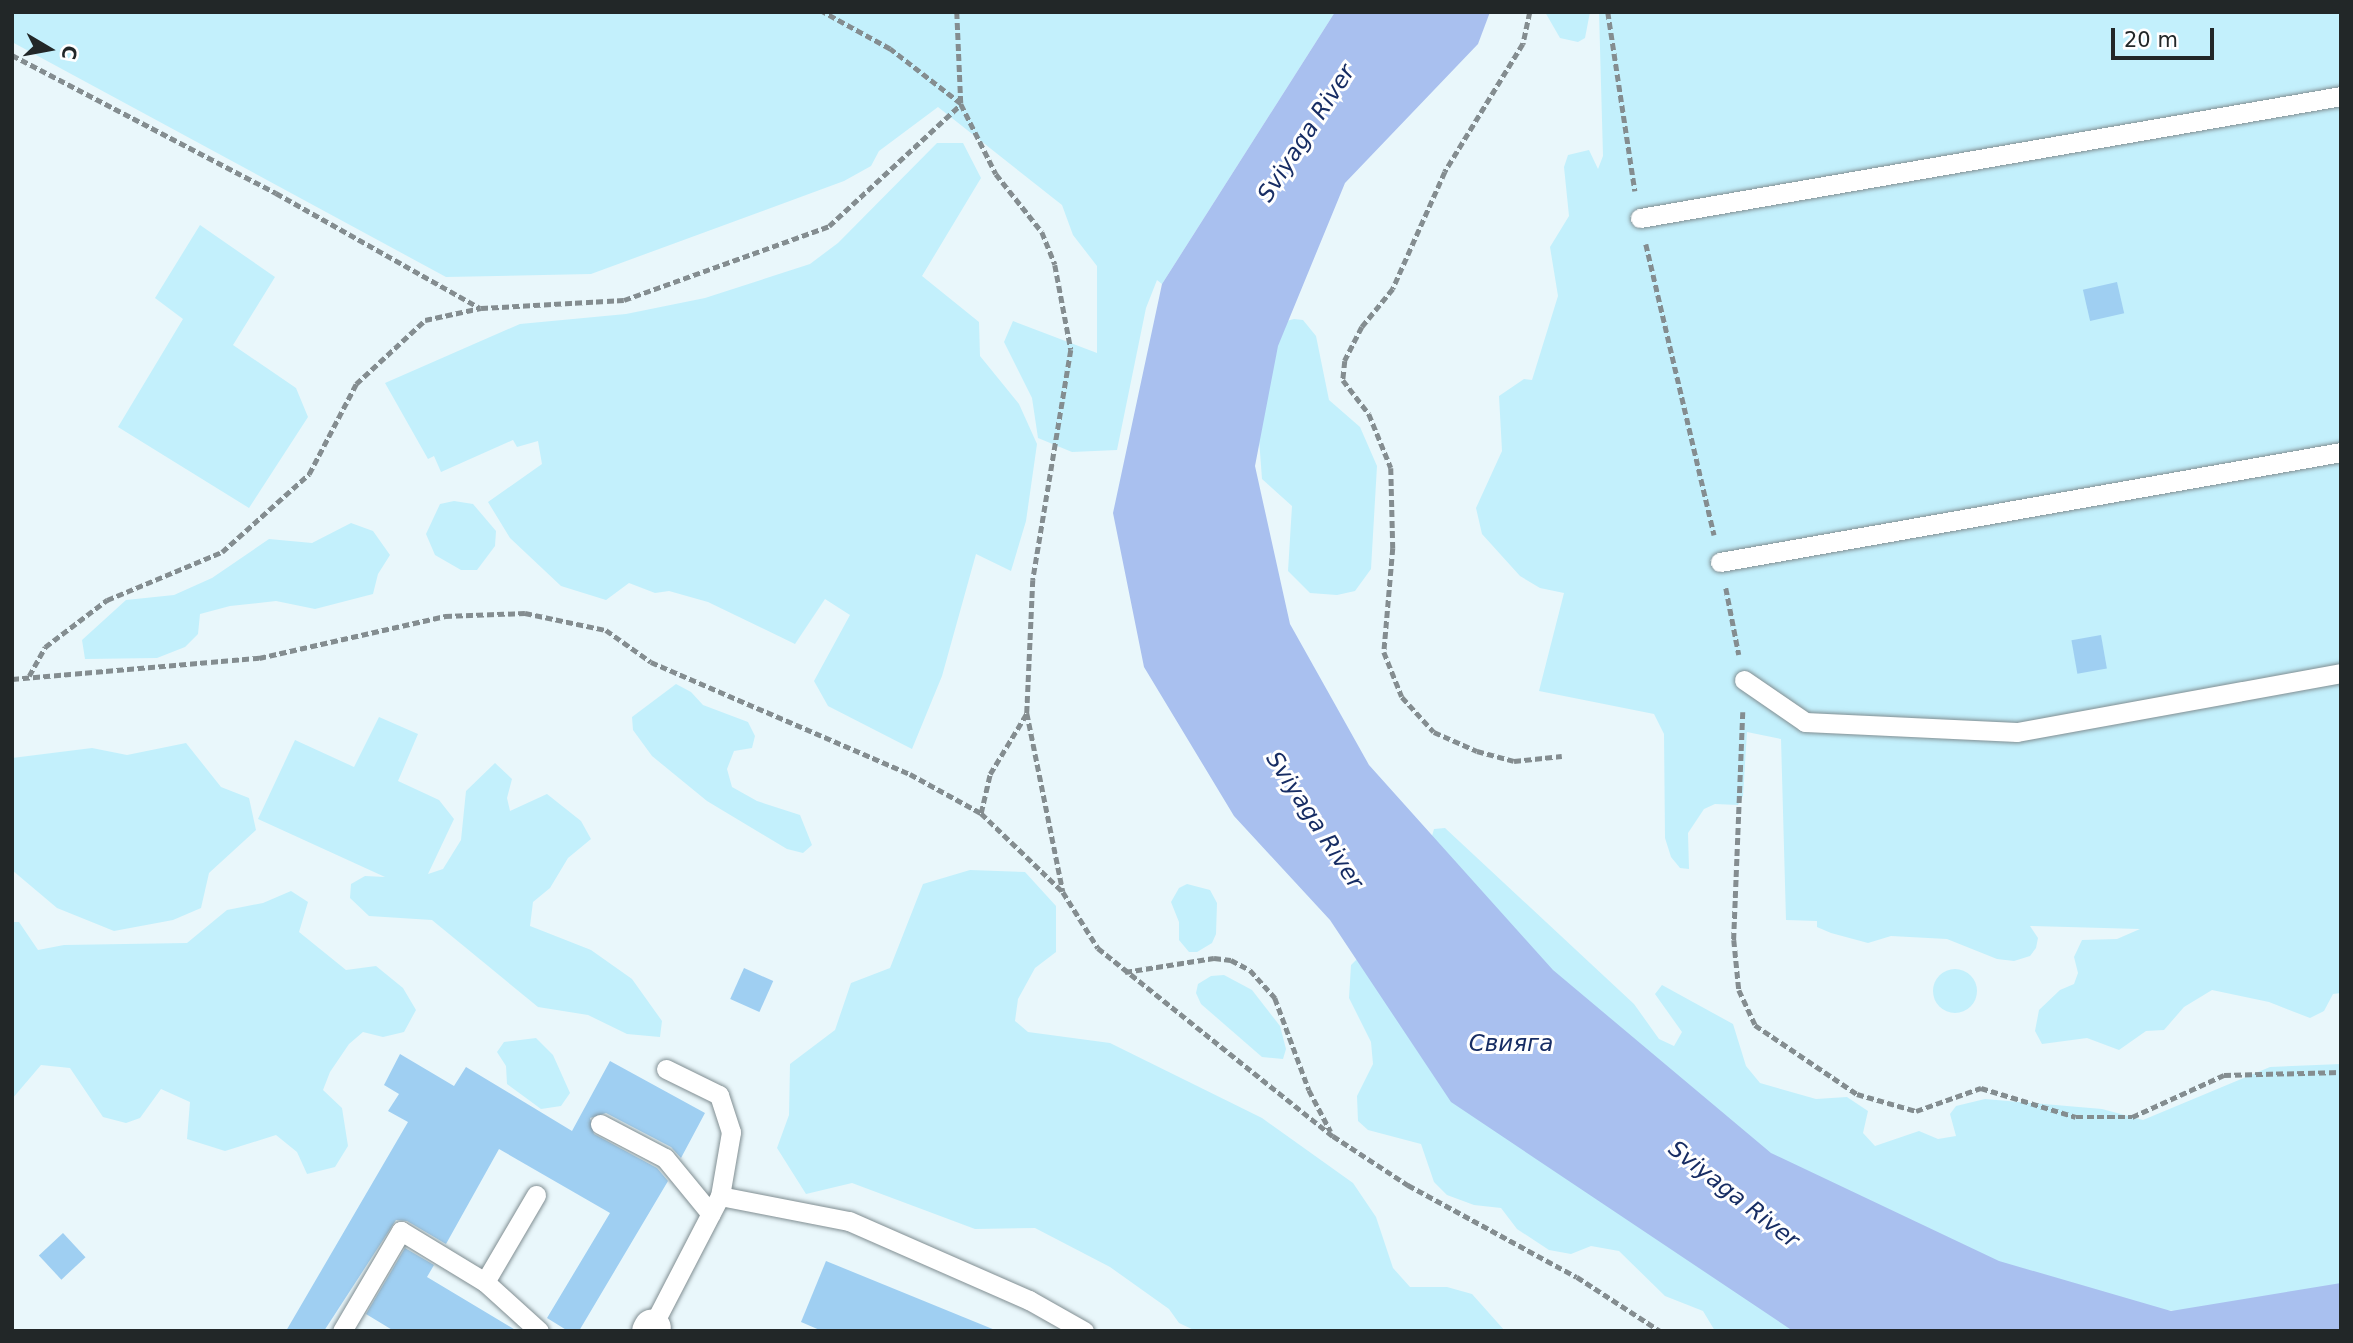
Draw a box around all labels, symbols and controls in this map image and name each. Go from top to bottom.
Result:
north arrow [14,14,84,84]
scale bar [2115,14,2218,58]
text: 20 m [2124,28,2178,52]
text: С [58,44,82,61]
water label: Sviyaga River [1251,59,1361,207]
water label: Sviyaga River [1260,746,1370,894]
water label: Свияга [1469,1029,1553,1057]
water label: Sviyaga River [1663,1135,1805,1253]

